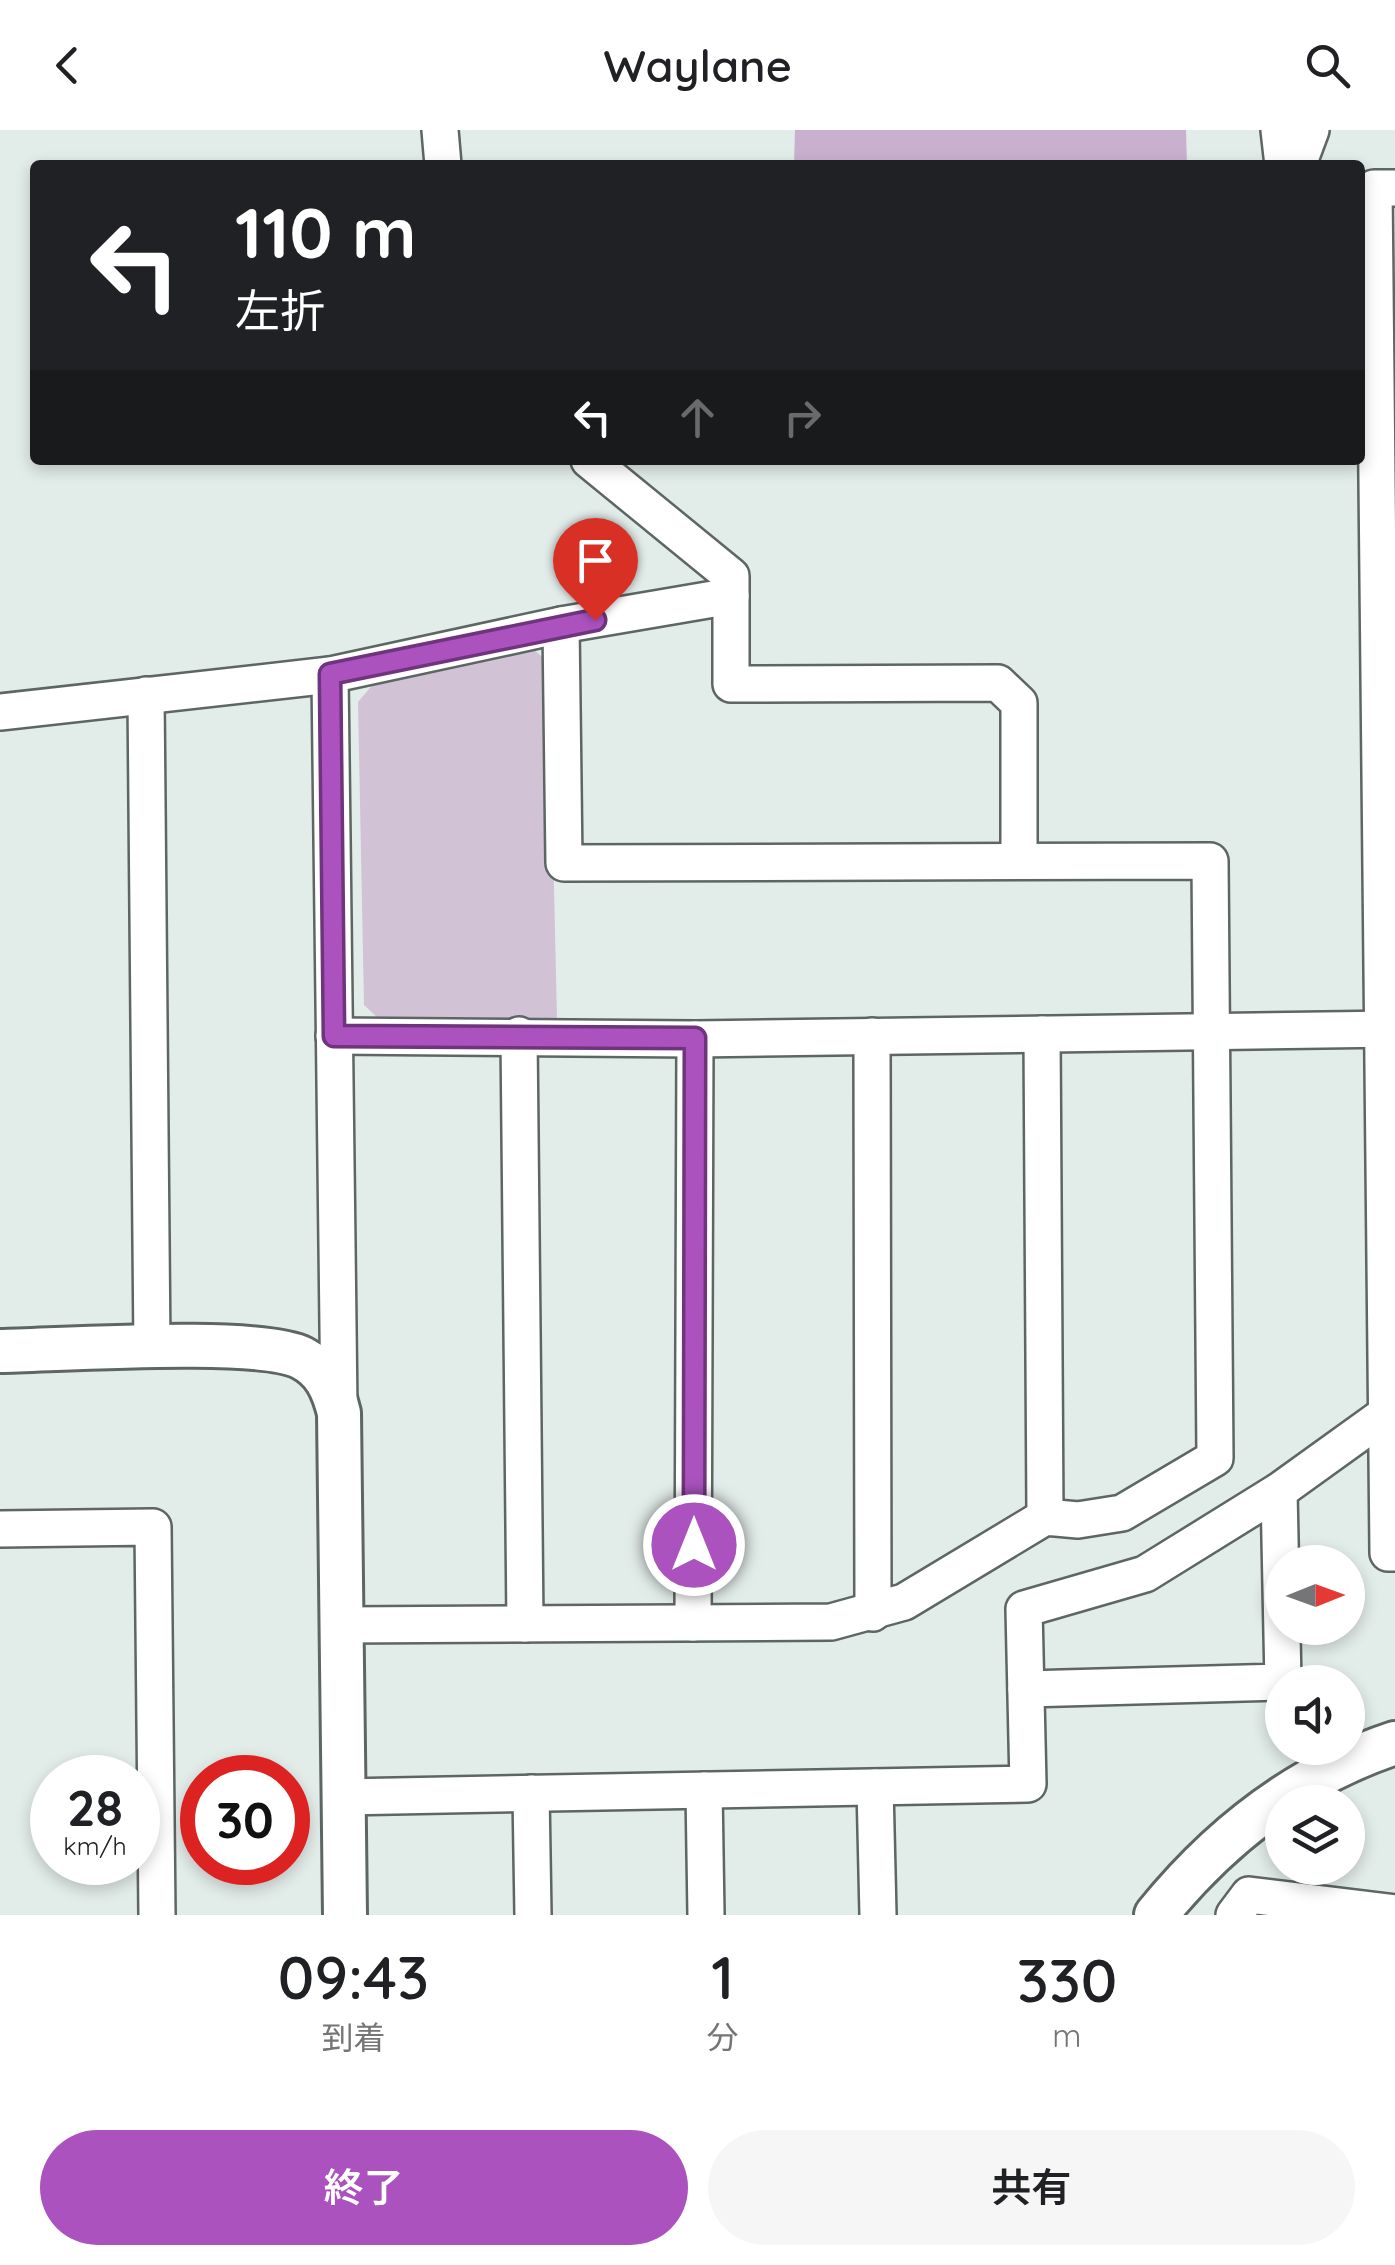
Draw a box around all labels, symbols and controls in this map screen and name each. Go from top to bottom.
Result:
text: Waylane [603,37,792,93]
icon: back [40,38,95,93]
icon: search [1300,38,1355,93]
text: 110 m [235,188,417,276]
icon: left [70,200,200,330]
text: 左折 [235,282,325,338]
icon: left [565,390,620,445]
icon: ahead [670,390,725,445]
icon: right [775,390,830,445]
pin [553,518,638,621]
icon: arrive [568,533,623,588]
position arrow [642,1493,746,1597]
north arrow [1265,1545,1365,1645]
map controls [1265,1545,1365,1885]
button: sound [1265,1665,1365,1765]
speed limit sign: 30 [180,1755,310,1885]
text: 28 [67,1776,123,1839]
button: layers [1265,1785,1365,1885]
text: km/h [63,1830,127,1861]
text: 09:43 [278,1939,429,2014]
text: 1 [711,1939,734,2014]
text: 330 [1017,1942,1117,2017]
text: m [1052,2015,1082,2055]
text: 到着 [321,2017,385,2057]
text: 分 [707,2017,739,2057]
button: 終了 [40,2130,688,2245]
button: 共有 [708,2130,1355,2245]

